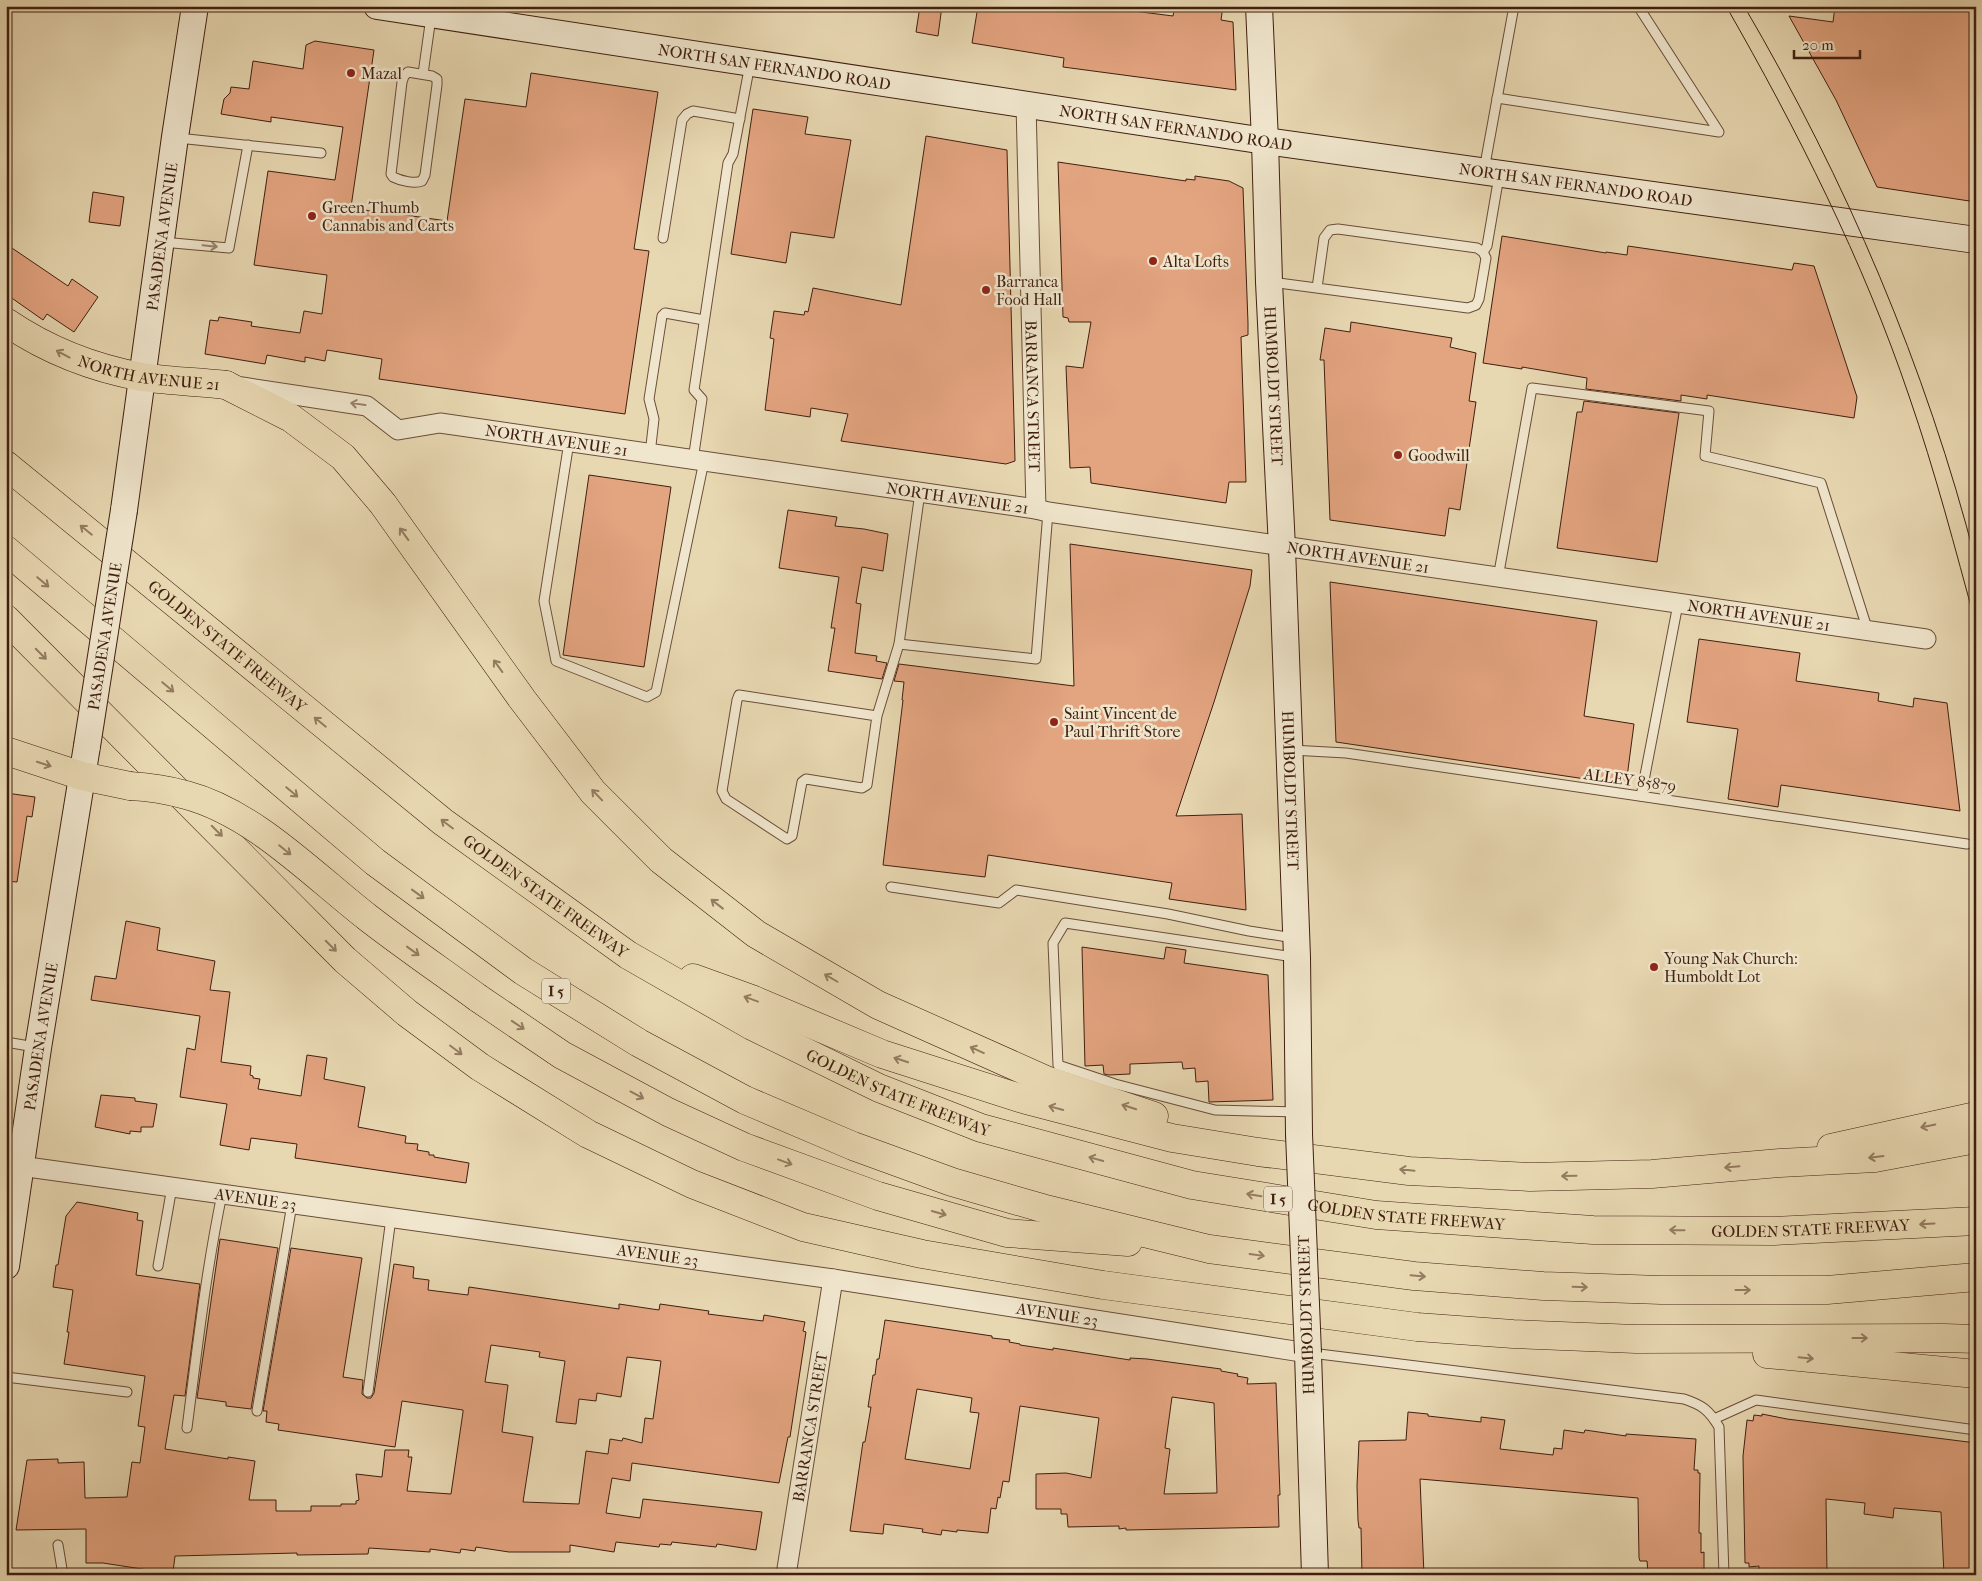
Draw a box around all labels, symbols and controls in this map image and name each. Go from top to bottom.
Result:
scale bar [1794,28,1861,60]
text: 20 m [1802,36,1834,54]
street label: NORTH SAN FERNANDO ROAD [657,39,892,94]
place label: Mazal [361,64,403,83]
marker: Mazal [345,67,357,79]
street label: NORTH SAN FERNANDO ROAD [1058,100,1294,154]
street label: NORTH SAN FERNANDO ROAD [1458,159,1694,210]
street label: PASADENA AVENUE [142,161,181,312]
place label: Green Thumb Cannabis and Carts [322,198,454,235]
marker: Green Thumb Cannabis and Carts [306,210,318,222]
one-way arrow [202,241,218,251]
place label: Alta Lofts [1162,252,1229,271]
marker: Alta Lofts [1147,255,1159,267]
place label: Barranca Food Hall [996,272,1062,309]
marker: Barranca Food Hall [980,284,992,296]
street label: HUMBOLDT STREET [1261,305,1287,466]
street label: BARRANCA STREET [1022,320,1045,472]
one-way arrow [56,348,70,358]
street label: NORTH AVENUE 21 [76,351,221,394]
one-way arrow [350,399,366,409]
street label: NORTH AVENUE 21 [484,420,629,459]
place label: Goodwill [1408,446,1470,465]
marker: Goodwill [1392,449,1404,461]
street label: NORTH AVENUE 21 [885,478,1030,517]
one-way arrow [80,525,93,536]
one-way arrow [399,527,409,541]
street label: NORTH AVENUE 21 [1286,537,1431,577]
street label: PASADENA AVENUE [83,561,125,712]
one-way arrow [37,576,50,587]
street label: GOLDEN STATE FREEWAY [145,576,311,717]
street label: NORTH AVENUE 21 [1686,595,1831,635]
one-way arrow [34,647,46,659]
one-way arrow [493,659,503,673]
one-way arrow [161,681,174,692]
place label: Saint Vincent de Paul Thrift Store [1064,704,1181,741]
street label: HUMBOLDT STREET [1278,710,1303,871]
one-way arrow [314,716,327,727]
marker: Saint Vincent de Paul Thrift Store [1048,716,1060,728]
one-way arrow [36,760,51,769]
street label: ALLEY 85879 [1582,764,1677,796]
one-way arrow [285,786,298,797]
one-way arrow [591,789,603,802]
one-way arrow [440,819,454,829]
one-way arrow [211,825,223,837]
street label: GOLDEN STATE FREEWAY [460,830,633,962]
one-way arrow [278,845,291,856]
one-way arrow [411,888,424,899]
one-way arrow [711,898,724,909]
one-way arrow [325,940,337,953]
one-way arrow [406,946,420,956]
place label: Young Nak Church: Humboldt Lot [1663,949,1798,986]
street label: PASADENA AVENUE [19,961,61,1112]
marker: Young Nak Church: Humboldt Lot [1648,961,1660,973]
one-way arrow [825,972,839,982]
road number: I 5 [542,978,570,1004]
one-way arrow [743,994,759,1003]
one-way arrow [511,1021,525,1031]
one-way arrow [449,1044,462,1055]
one-way arrow [970,1044,985,1054]
street label: GOLDEN STATE FREEWAY [803,1045,994,1140]
one-way arrow [894,1055,909,1064]
one-way arrow [629,1091,644,1100]
one-way arrow [1121,1102,1137,1112]
one-way arrow [1049,1103,1065,1112]
one-way arrow [1920,1122,1936,1131]
one-way arrow [1869,1152,1885,1162]
one-way arrow [1089,1154,1105,1163]
one-way arrow [776,1158,792,1167]
one-way arrow [1724,1162,1740,1172]
one-way arrow [1399,1165,1415,1175]
one-way arrow [1562,1171,1578,1181]
street label: AVENUE 23 [213,1184,298,1214]
road number: I 5 [1264,1186,1292,1212]
one-way arrow [1247,1190,1263,1200]
street label: GOLDEN STATE FREEWAY [1306,1194,1507,1233]
one-way arrow [930,1209,946,1219]
street label: GOLDEN STATE FREEWAY [1711,1215,1911,1241]
one-way arrow [1919,1219,1935,1228]
one-way arrow [1670,1225,1686,1235]
street label: HUMBOLDT STREET [1294,1235,1318,1395]
street label: AVENUE 23 [615,1239,700,1270]
one-way arrow [1249,1250,1265,1260]
one-way arrow [1410,1272,1426,1281]
one-way arrow [1572,1283,1588,1292]
one-way arrow [1734,1285,1751,1295]
street label: AVENUE 23 [1014,1298,1099,1330]
one-way arrow [1851,1333,1867,1343]
street label: BARRANCA STREET [788,1350,831,1503]
one-way arrow [1798,1353,1814,1363]

